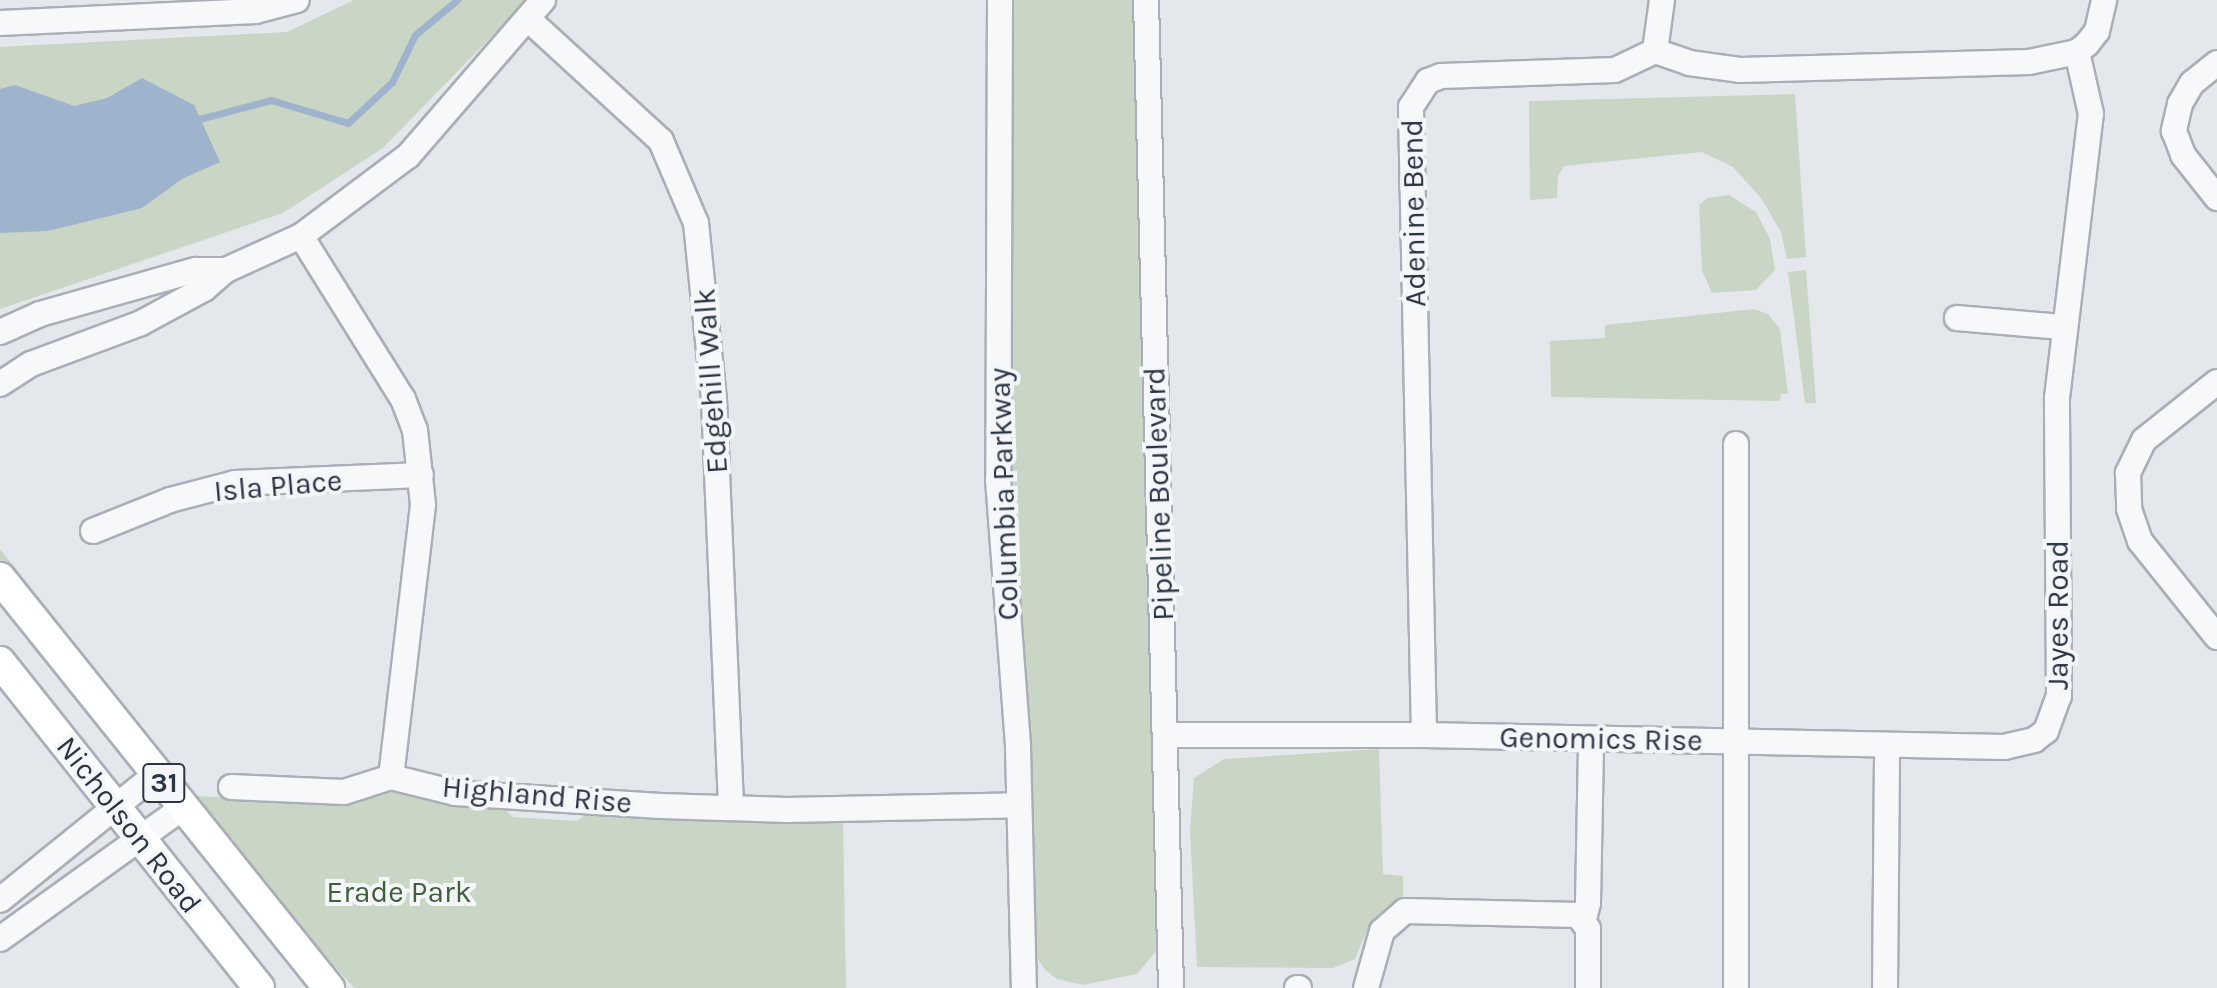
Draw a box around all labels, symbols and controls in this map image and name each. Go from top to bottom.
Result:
street label: Adenine Bend [1394,119,1434,307]
street label: Edgehill Walk [687,287,735,475]
street label: Columbia Parkway [982,367,1026,621]
street label: Pipeline Boulevard [1137,367,1181,621]
street label: Isla Place [212,462,344,510]
street label: Jayes Road [2040,540,2076,690]
street label: Genomics Rise [1499,719,1703,759]
street label: Nicholson Road [49,729,209,921]
road number: 31 [142,759,186,807]
street label: Highland Rise [441,769,633,821]
park label: Erade Park [326,874,472,910]

